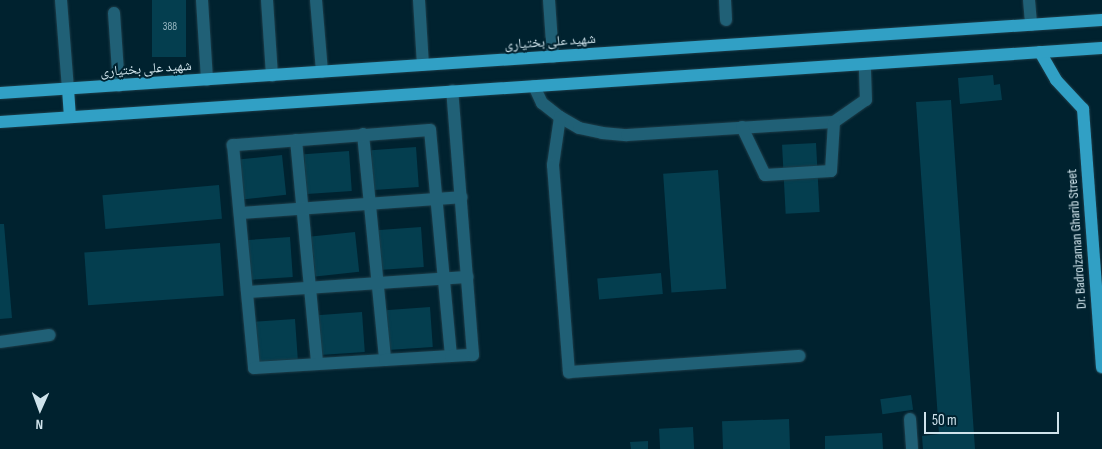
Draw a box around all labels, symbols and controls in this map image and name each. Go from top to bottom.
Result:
house number: 388 [163,20,177,34]
street label: شهید علی بختیاری [504,30,596,54]
street label: شهید علی بختیاری [100,57,192,81]
street label: Dr. Badrolzaman Gharib Street [1064,168,1090,310]
north arrow [15,384,65,434]
scale bar [927,402,1062,434]
text: 50 m [932,411,957,430]
text: N [35,416,44,433]

